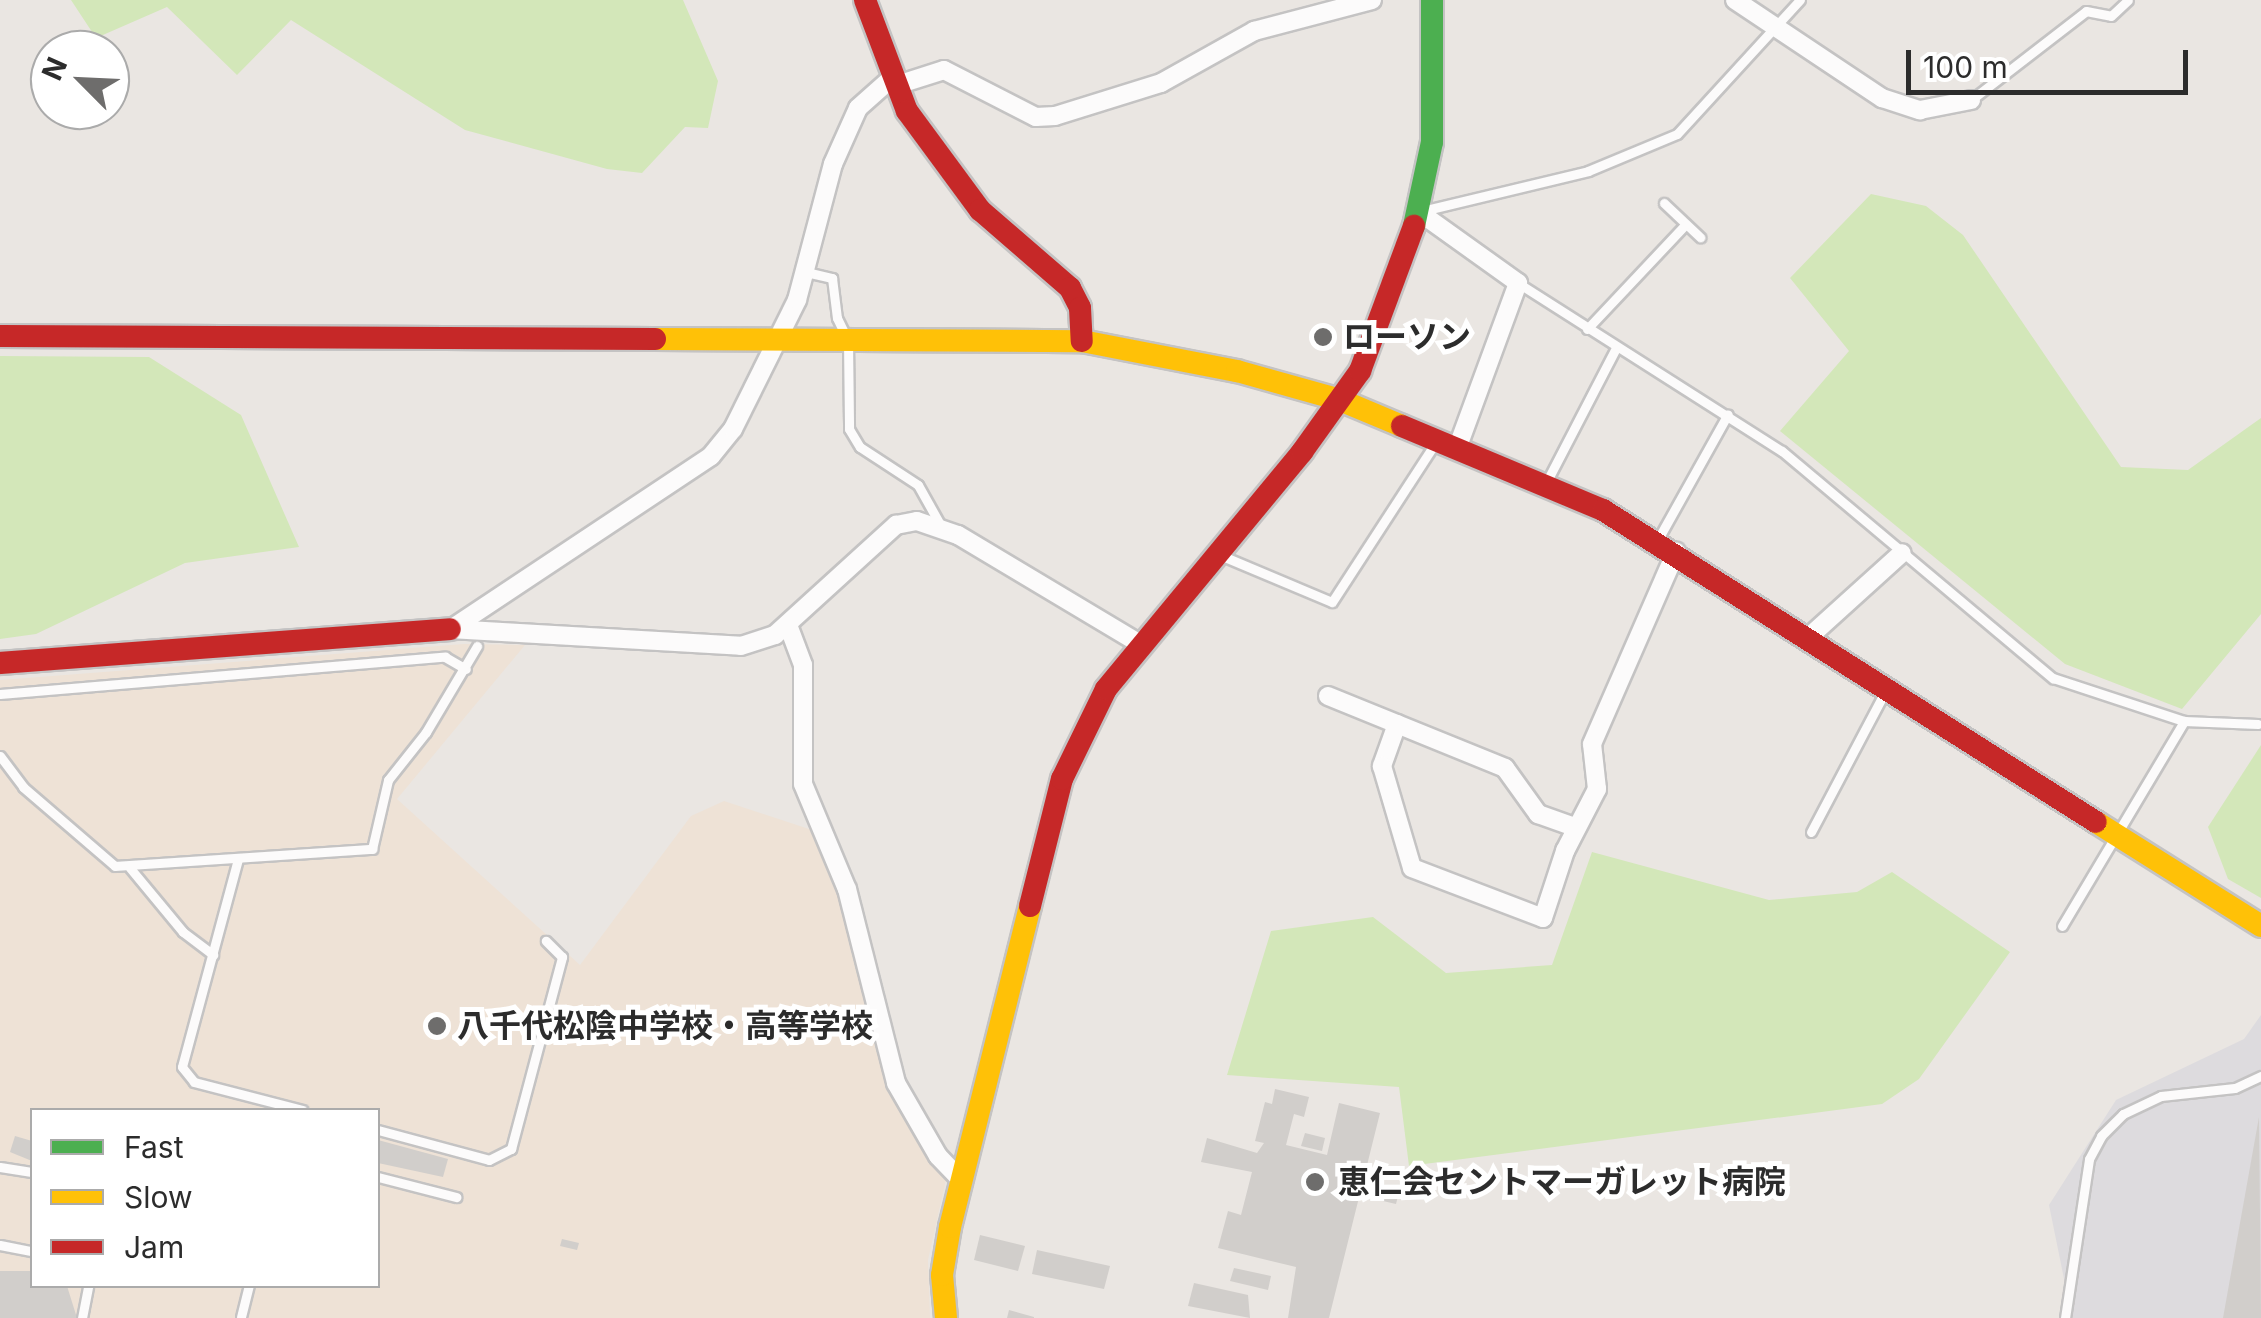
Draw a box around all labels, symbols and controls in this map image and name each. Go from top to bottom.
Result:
north arrow [30,30,130,130]
scale bar [1911,30,2194,92]
text: 100 m [1923,49,2008,85]
text: N [35,52,74,85]
place label: ローソン [1343,318,1471,356]
marker: ローソン [1312,326,1334,348]
place label: 八千代松陰中学校・高等学校 [457,1007,873,1045]
marker: 八千代松陰中学校・高等学校 [426,1015,448,1037]
legend [30,1108,380,1288]
text: Fast [124,1129,183,1165]
place label: 恵仁会セントマーガレット病院 [1338,1163,1786,1201]
marker: 恵仁会セントマーガレット病院 [1302,1169,1328,1195]
text: Slow [124,1179,193,1215]
text: Jam [124,1229,184,1265]

